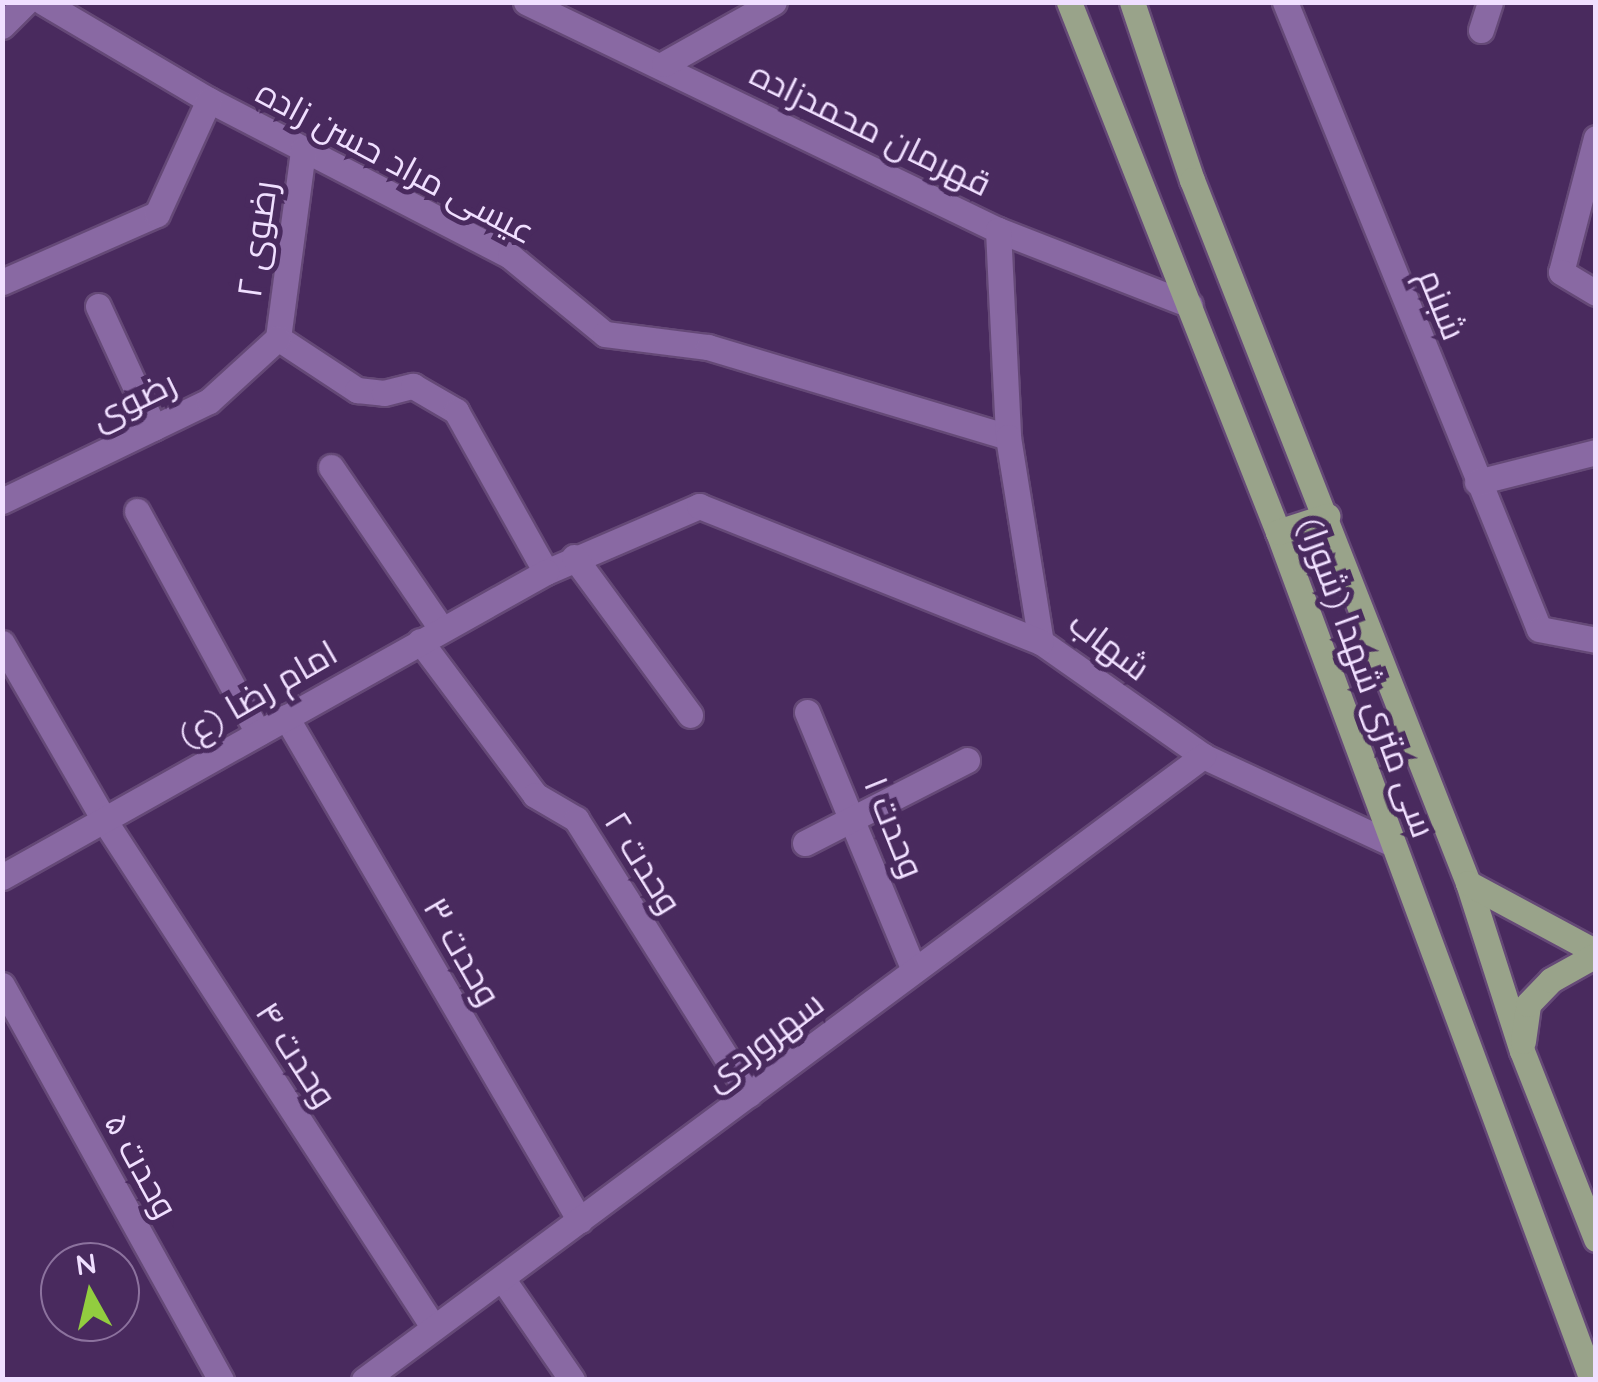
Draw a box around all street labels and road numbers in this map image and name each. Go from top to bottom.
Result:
street label: قهرمان محمدزاده [744,52,998,204]
street label: عیسی مراد حسن زاده [250,70,542,252]
street label: رضوی ۲ [227,178,285,300]
street label: شبنم [1410,262,1476,346]
street label: رضوی [84,361,182,437]
street label: سی متری شهدا (شورا) [1291,511,1445,843]
street label: شهاب [1061,601,1159,689]
street label: امام رضا (ع) [170,631,344,755]
street label: وحدت ۱ [856,770,934,884]
street label: وحدت ۲ [596,803,692,921]
street label: وحدت ۳ [415,889,511,1013]
street label: سهروردی [695,981,831,1099]
street label: وحدت ۴ [247,993,347,1115]
street label: وحدت ۵ [96,1105,188,1225]

